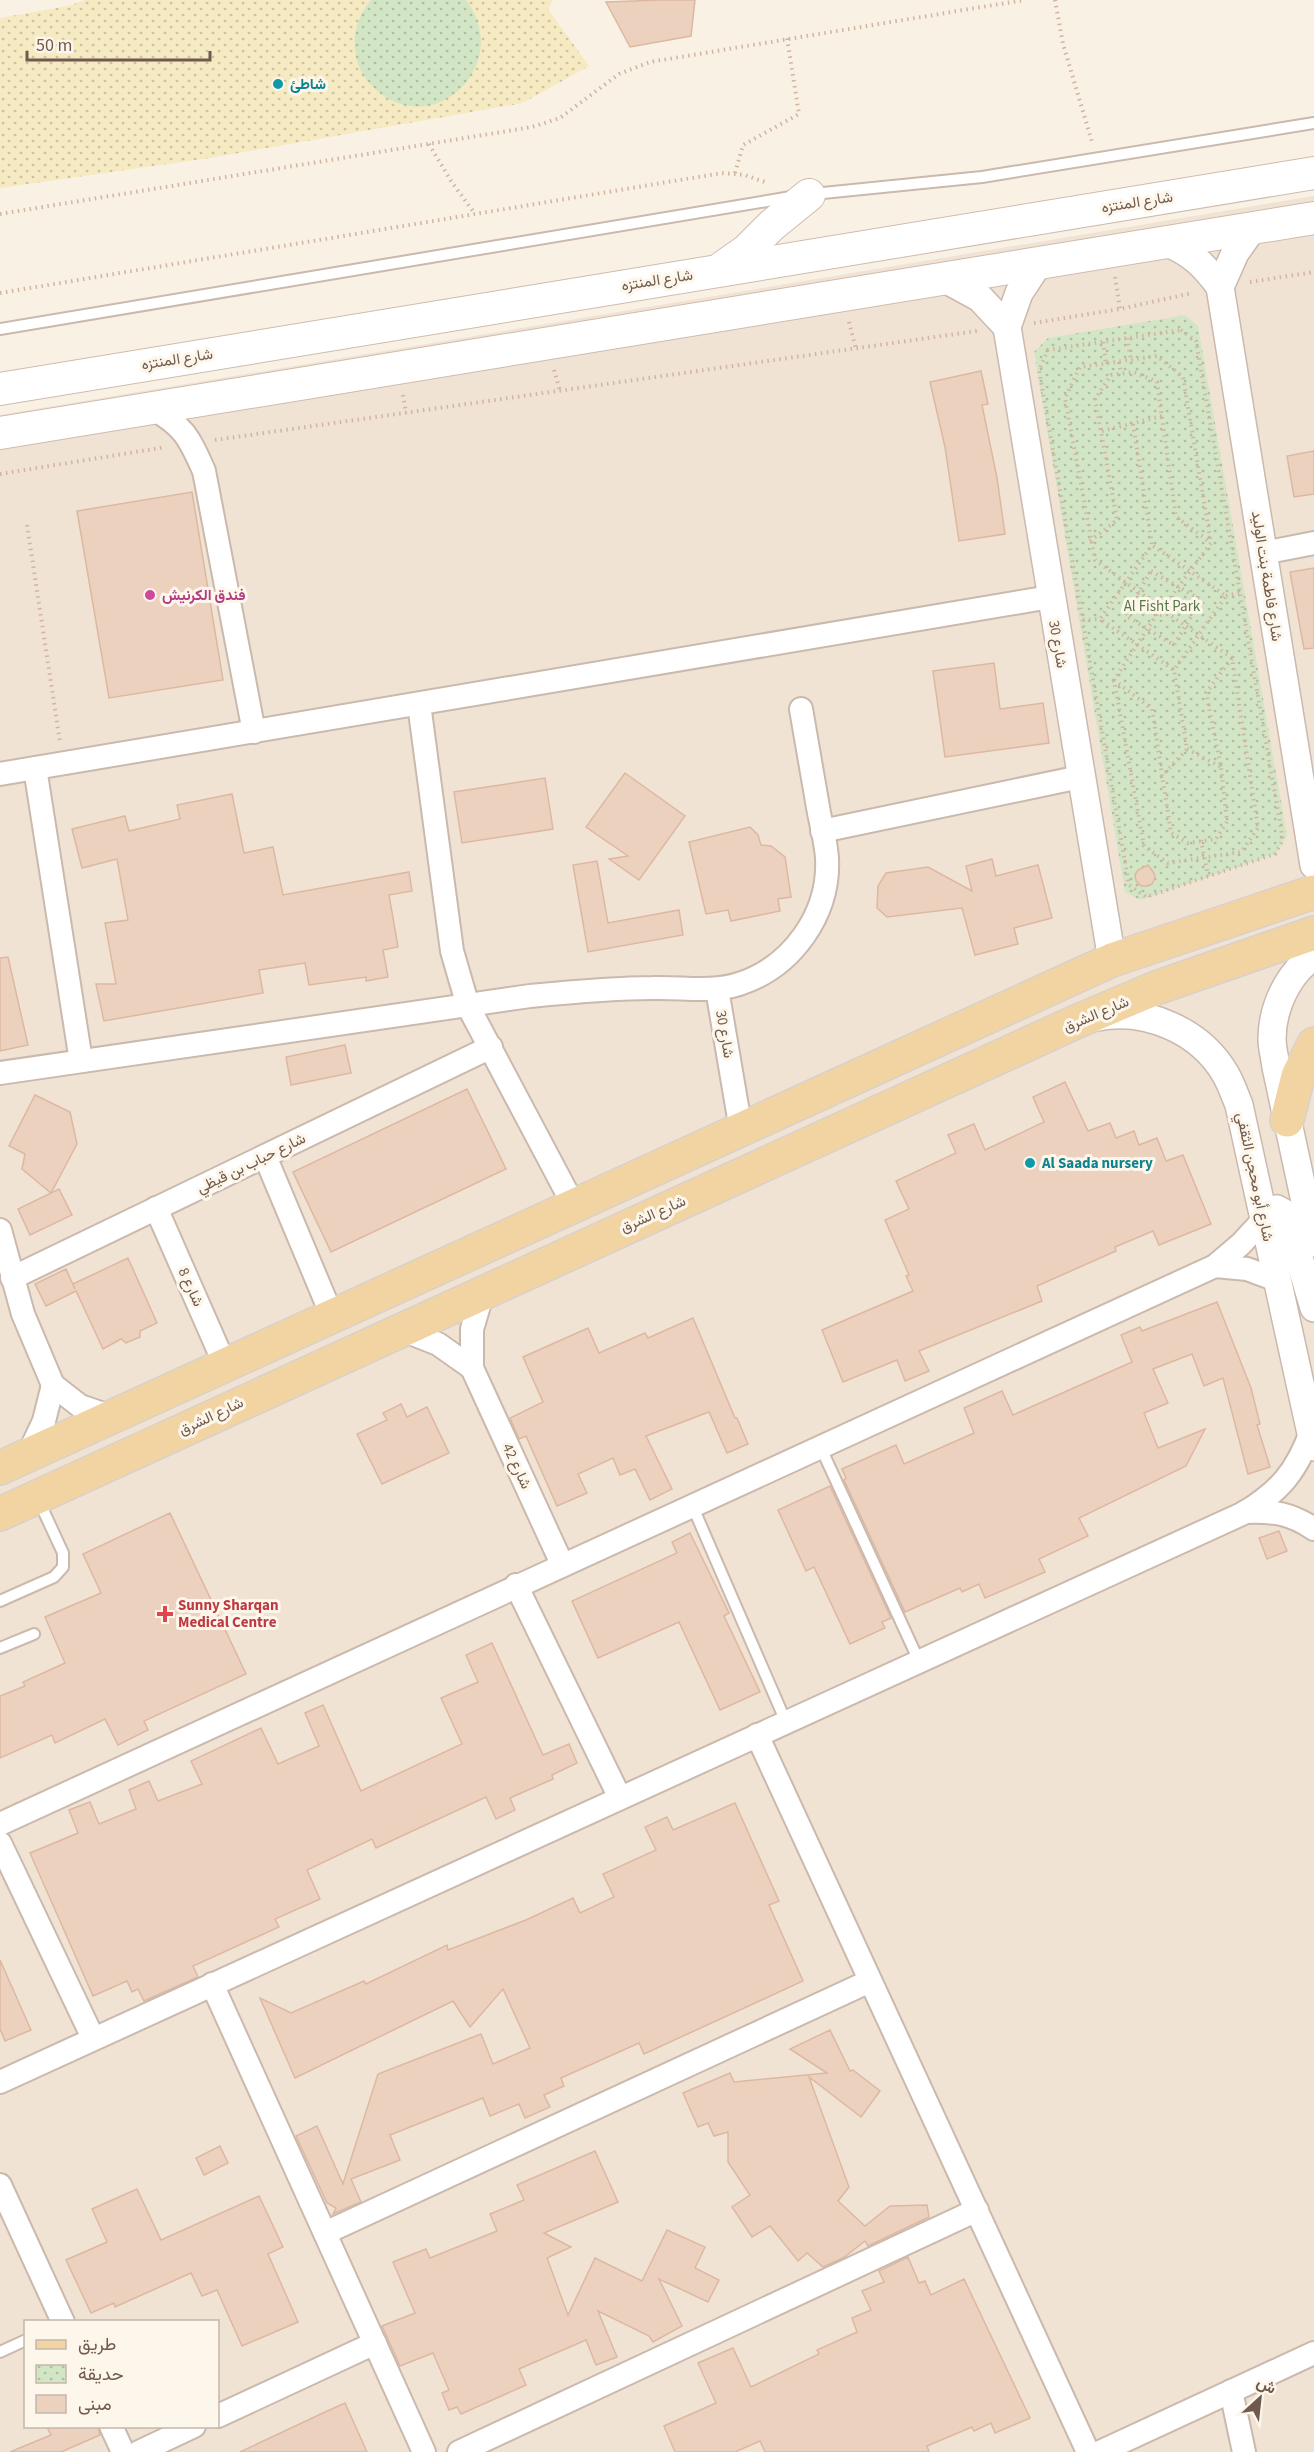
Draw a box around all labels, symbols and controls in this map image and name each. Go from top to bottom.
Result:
scale bar [27,24,210,62]
text: 50 m [36,33,72,58]
place label: شاطئ [290,74,326,95]
marker: شاطئ [271,77,285,91]
street label: شارع المنتزه [1100,186,1174,218]
street label: شارع المنتزه [620,264,694,296]
street label: شارع المنتزه [140,343,214,375]
street label: شارع فاطمة بنت الوليد [1246,509,1287,643]
place label: فندق الكرنيش [162,585,245,606]
marker: فندق الكرنيش [143,588,157,602]
park label: Al Fisht Park [1124,596,1201,617]
street label: شارع 30 [1043,619,1072,670]
street label: شارع الشرق [1060,991,1132,1038]
street label: شارع 30 [710,1009,739,1060]
street label: شارع أبو محجن الثقفي [1229,1111,1278,1244]
street label: شارع حباب بن قيظي [193,1128,310,1201]
place label: Al Saada nursery [1041,1153,1153,1174]
marker: Al Saada nursery [1023,1156,1037,1170]
street label: شارع الشرق [617,1191,689,1238]
street label: شارع 8 [173,1264,208,1310]
street label: شارع الشرق [175,1392,247,1441]
street label: شارع 42 [497,1440,536,1493]
place label: Sunny Sharqan Medical Centre [178,1595,279,1633]
marker: Sunny Sharqan Medical Centre [156,1605,174,1623]
legend [24,2320,219,2428]
text: طريق [78,2332,116,2357]
text: حديقة [78,2362,124,2387]
north arrow [1230,2368,1290,2428]
text: ش [1253,2371,1280,2400]
text: مبنى [78,2392,112,2417]

